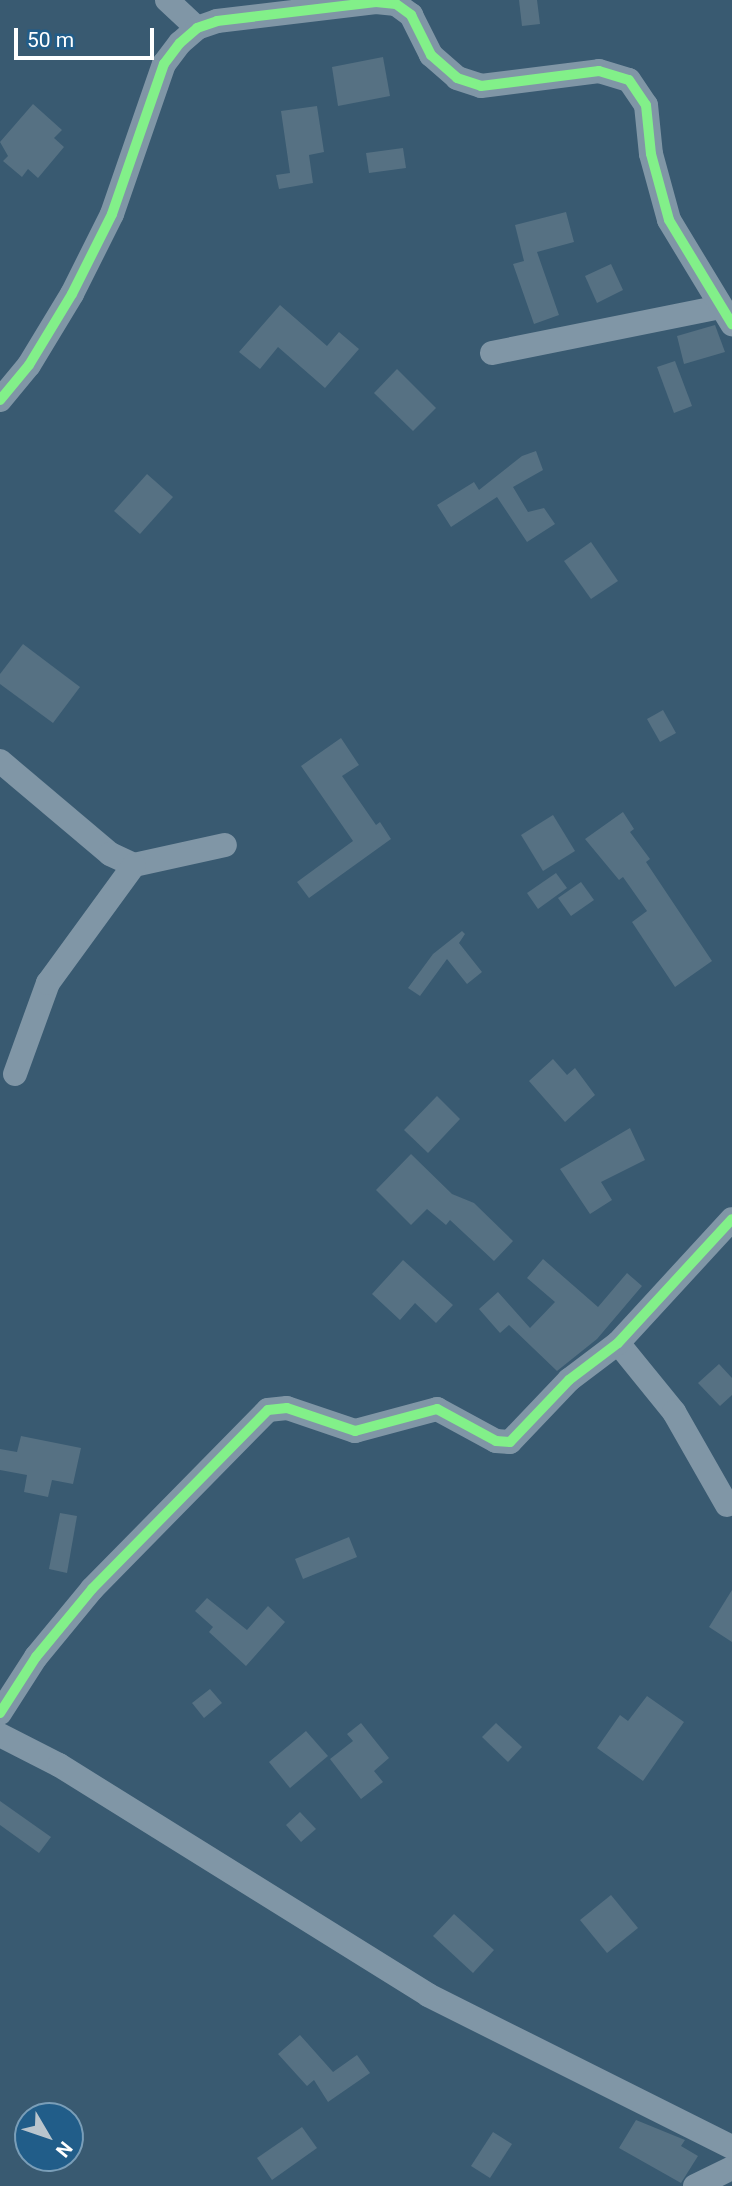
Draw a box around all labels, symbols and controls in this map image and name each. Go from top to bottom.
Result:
scale bar [18,14,158,58]
text: 50 m [27,28,74,52]
north arrow [14,2102,84,2172]
text: N [51,2137,77,2162]

